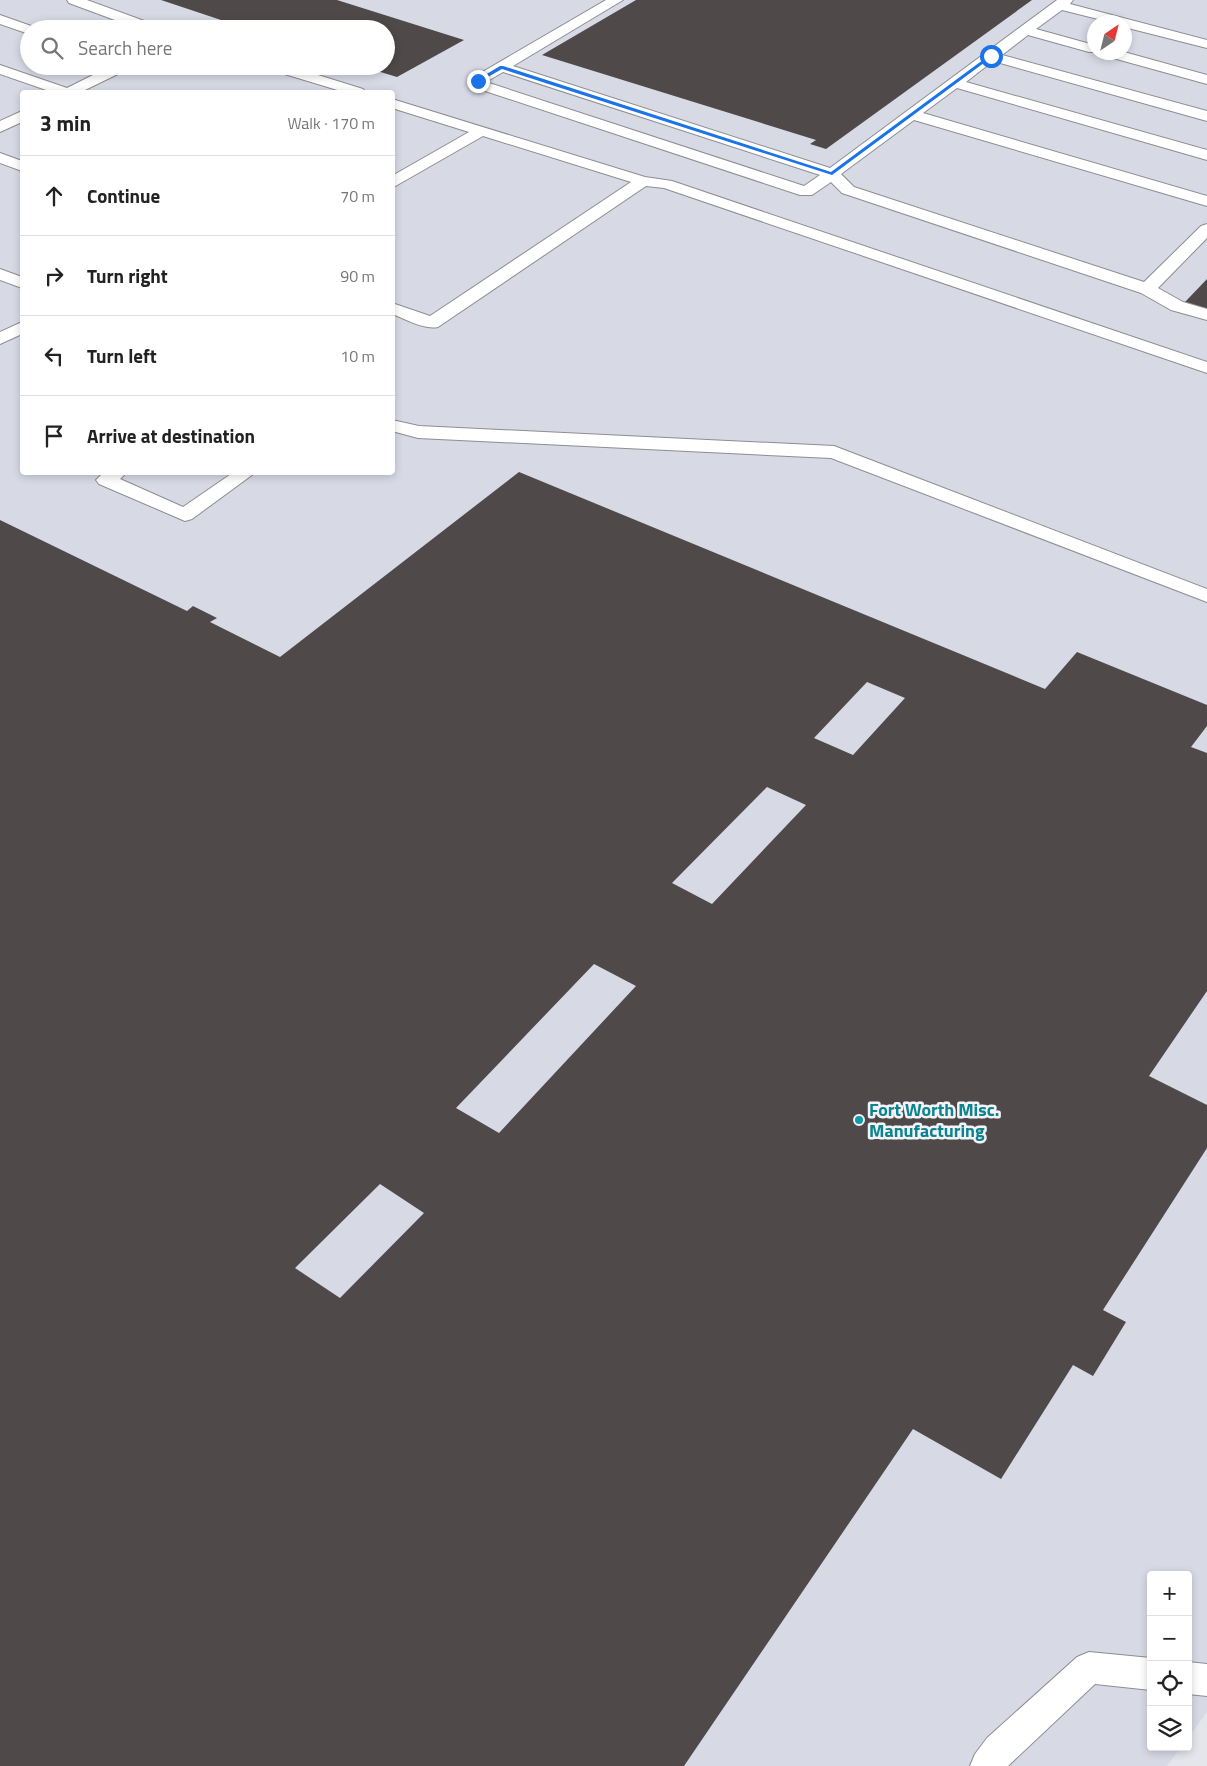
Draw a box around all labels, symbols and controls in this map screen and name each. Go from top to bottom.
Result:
north arrow [1087,15,1132,60]
search box [20,20,395,75]
text: Search here [78,33,172,62]
icon: search [38,34,66,62]
route start [980,45,1003,68]
route end [467,70,490,93]
text: 3 min [40,107,91,139]
text: Walk · 170 m [287,111,375,135]
text: Continue [87,181,160,210]
icon: ahead [40,182,68,210]
text: 70 m [340,184,375,208]
text: Turn right [87,261,168,290]
icon: right [40,262,68,290]
text: 90 m [340,264,375,288]
text: Turn left [87,341,157,370]
icon: left [40,342,68,370]
text: 10 m [340,344,375,368]
text: Arrive at destination [87,421,255,450]
icon: arrive [40,422,68,450]
place label: Fort Worth Misc. Manufacturing [869,1096,999,1144]
marker: Fort Worth Misc. Manufacturing [853,1114,865,1126]
map controls [1147,1571,1192,1751]
button: + [1147,1571,1192,1616]
button: − [1147,1616,1192,1661]
button: locate [1147,1661,1192,1706]
button: layers [1147,1706,1192,1751]

